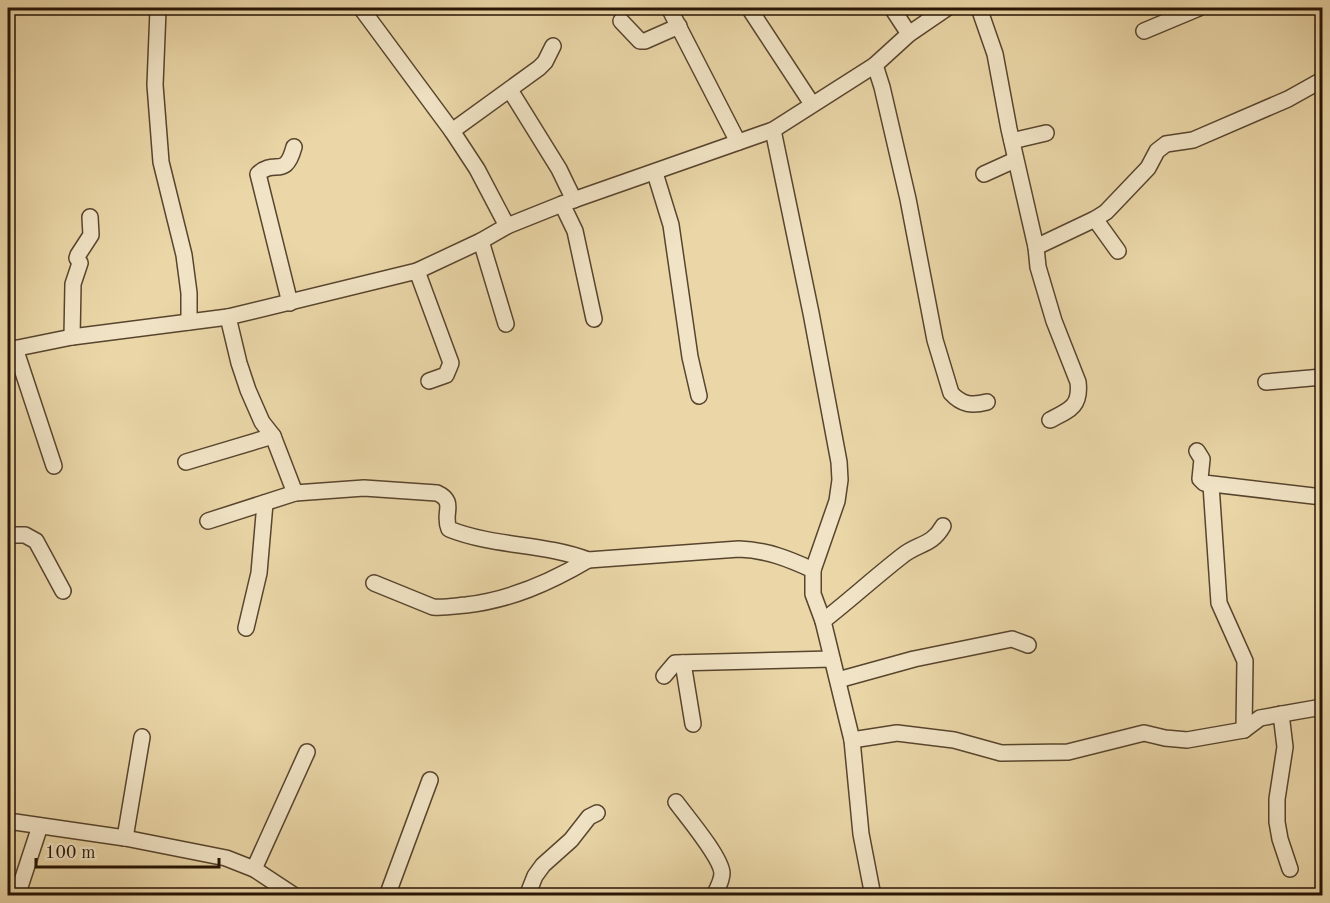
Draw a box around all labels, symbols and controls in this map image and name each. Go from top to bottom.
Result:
scale bar [36,831,219,869]
text: 100 m [45,844,96,862]

